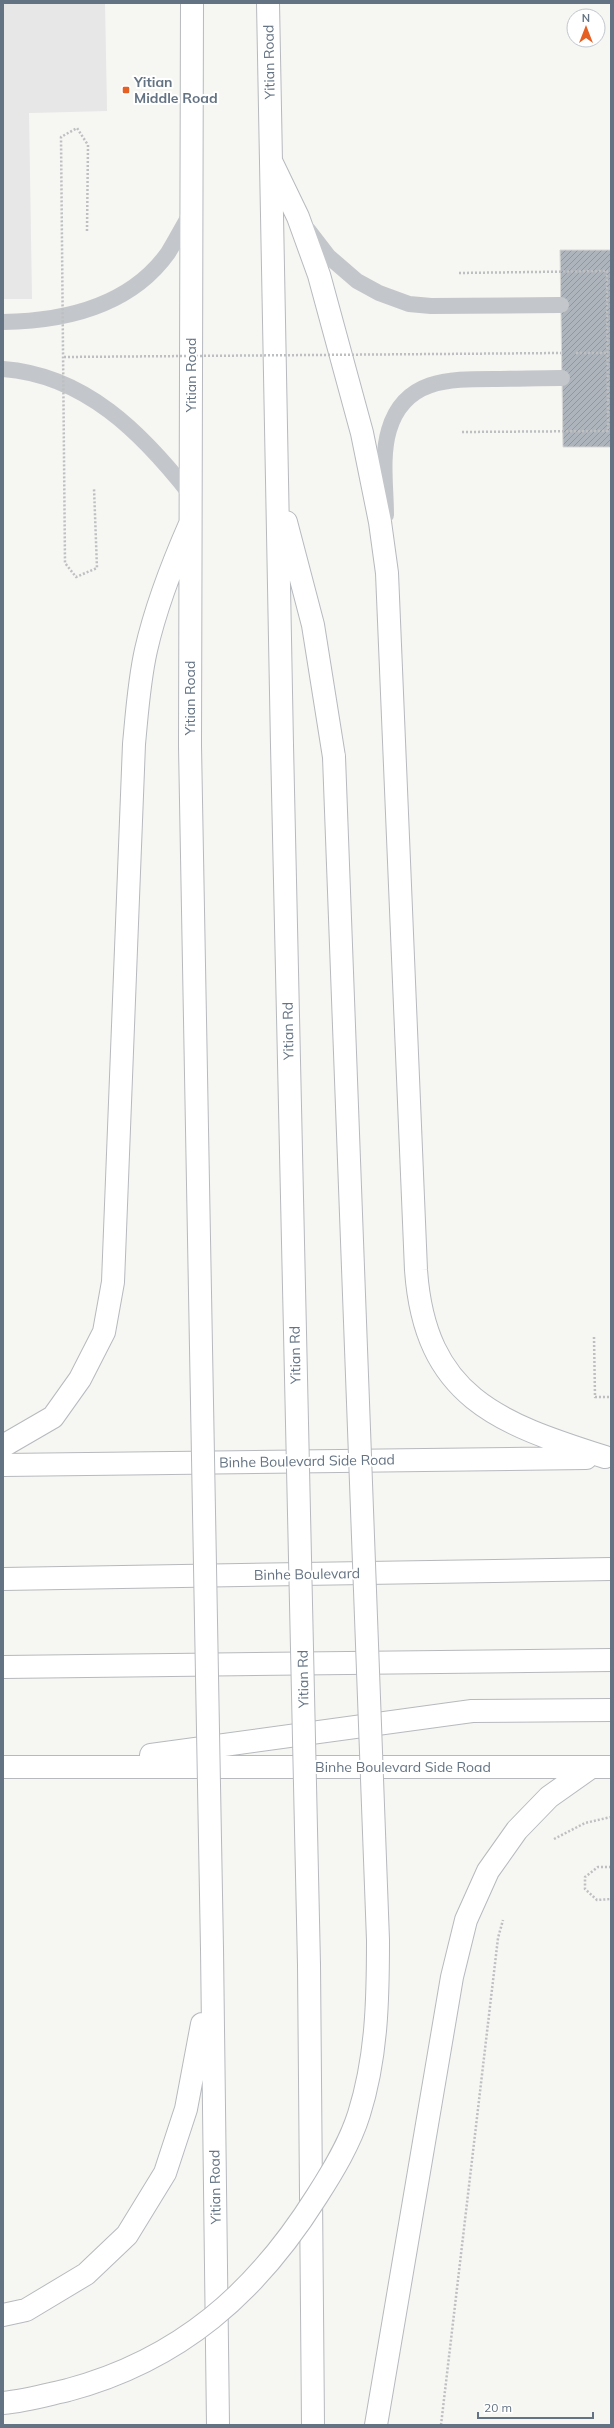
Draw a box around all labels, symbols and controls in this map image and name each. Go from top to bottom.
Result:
north arrow [566,8,606,48]
text: N [582,11,590,25]
street label: Yitian Road [259,25,279,100]
place label: Yitian Middle Road [133,73,218,107]
marker: Yitian Middle Road [121,85,131,95]
street label: Yitian Road [182,338,200,413]
street label: Yitian Road [181,661,199,736]
street label: Yitian Rd [278,1002,298,1061]
street label: Yitian Rd [285,1326,305,1385]
street label: Binhe Boulevard Side Road [219,1450,395,1472]
street label: Binhe Boulevard [254,1564,360,1584]
street label: Yitian Rd [293,1650,313,1709]
street label: Binhe Boulevard Side Road [315,1758,491,1776]
street label: Yitian Road [205,2150,225,2225]
scale bar [478,2394,593,2420]
text: 20 m [484,2400,512,2415]

